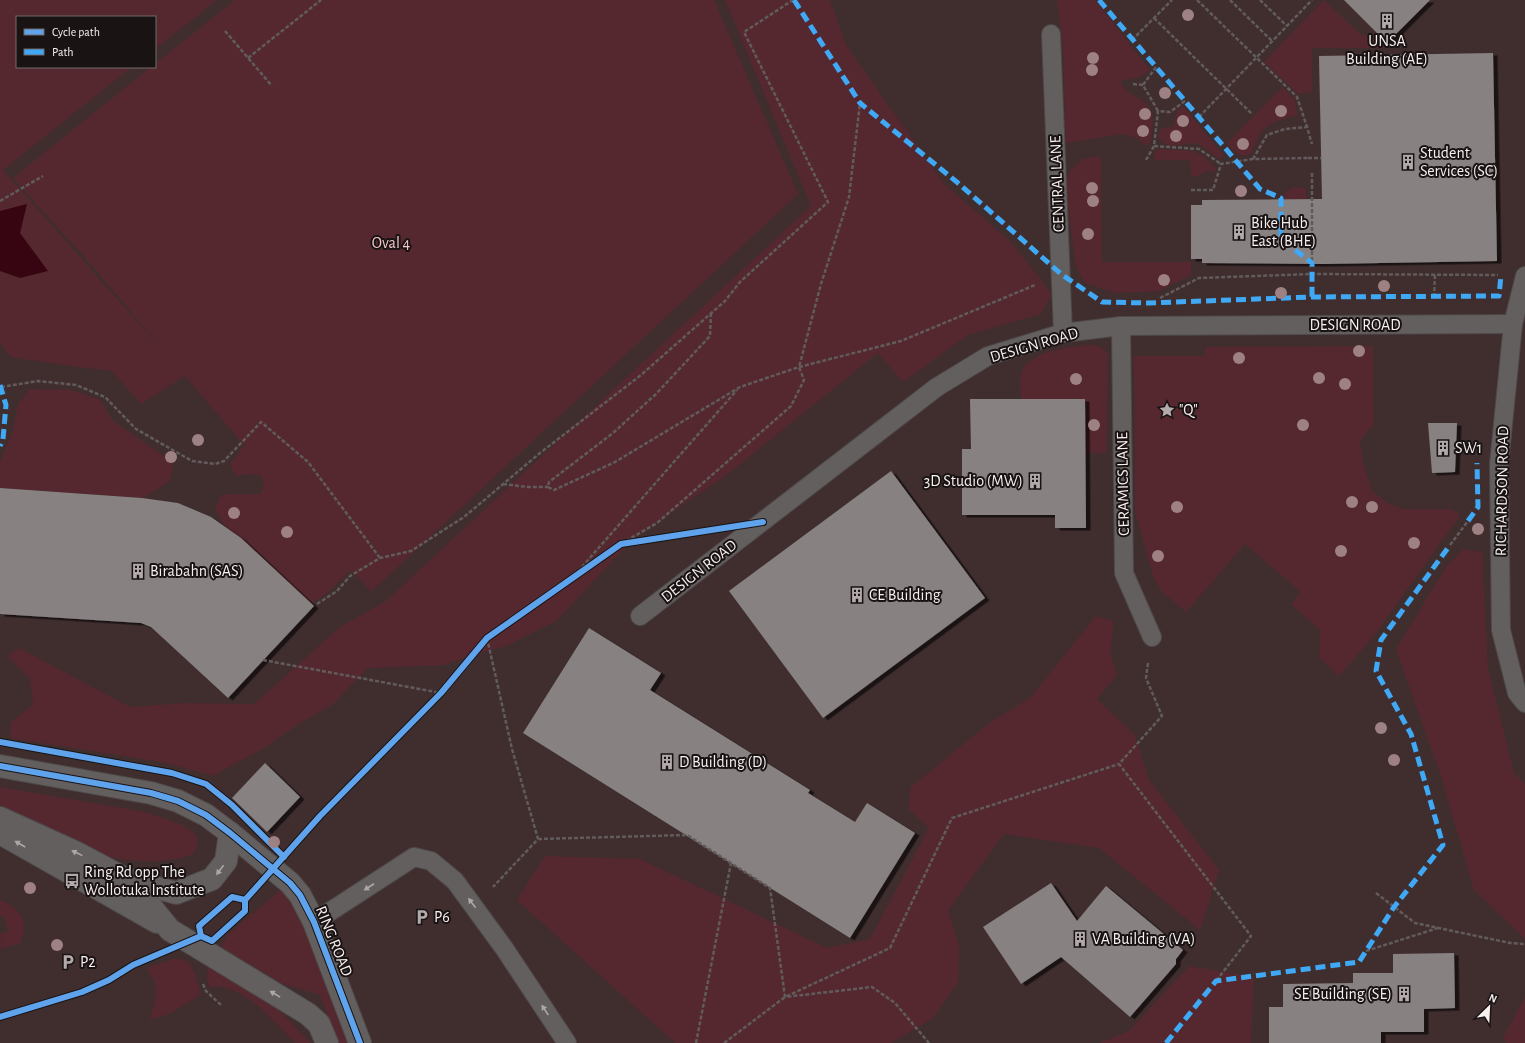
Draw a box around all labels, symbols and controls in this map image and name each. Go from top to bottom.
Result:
building icon: UNSA Building (AE) [1378,12,1396,30]
legend [16,16,156,68]
text: Cycle path [52,26,100,39]
place label: UNSA Building (AE) [1346,33,1428,67]
text: Path [52,46,74,58]
street label: CENTRAL LANE [1047,135,1067,233]
place label: Student Services (SC) [1420,145,1498,179]
building icon: Student Services (SC) [1399,153,1417,171]
place label: Bike Hub East (BHE) [1251,215,1316,249]
building icon: Bike Hub East (BHE) [1230,223,1248,241]
park label: Oval 4 [372,235,410,251]
street label: DESIGN ROAD [1309,317,1401,333]
street label: DESIGN ROAD [988,325,1080,365]
place icon: "Q" [1158,401,1176,419]
place label: "Q" [1179,402,1198,419]
street label: RICHARDSON ROAD [1493,426,1511,556]
street label: CERAMICS LANE [1114,432,1132,536]
building icon: SW1 [1434,439,1452,457]
place label: SW1 [1455,440,1482,456]
building icon: 3D Studio (MW) [1026,472,1044,490]
place label: 3D Studio (MW) [924,473,1023,489]
street label: DESIGN ROAD [658,537,740,605]
building icon: Birabahn (SAS) [129,562,147,580]
place label: Birabahn (SAS) [150,563,243,579]
building icon: CE Building [848,586,866,604]
place label: CE Building [869,587,941,603]
building icon: D Building (D) [658,753,676,771]
place label: D Building (D) [679,754,767,770]
one-way arrow [15,841,26,848]
one-way arrow [71,850,83,857]
place label: Ring Rd opp The Wollotuka Institute [84,864,204,898]
one-way arrow [216,865,224,875]
bus stop icon: Ring Rd opp The Wollotuka Institute [63,872,81,890]
one-way arrow [363,883,375,890]
one-way arrow [468,898,476,909]
street label: RING ROAD [313,904,355,978]
parking icon: P6 [413,908,431,926]
place label: P6 [434,909,450,925]
building icon: VA Building (VA) [1071,930,1089,948]
place label: VA Building (VA) [1092,931,1195,947]
parking icon: P2 [59,953,77,971]
place label: P2 [80,954,96,970]
building icon: SE Building (SE) [1395,985,1413,1003]
place label: SE Building (SE) [1294,986,1392,1002]
north arrow [1469,987,1509,1027]
one-way arrow [269,990,281,997]
text: N [1487,992,1499,1005]
one-way arrow [541,1005,549,1016]

